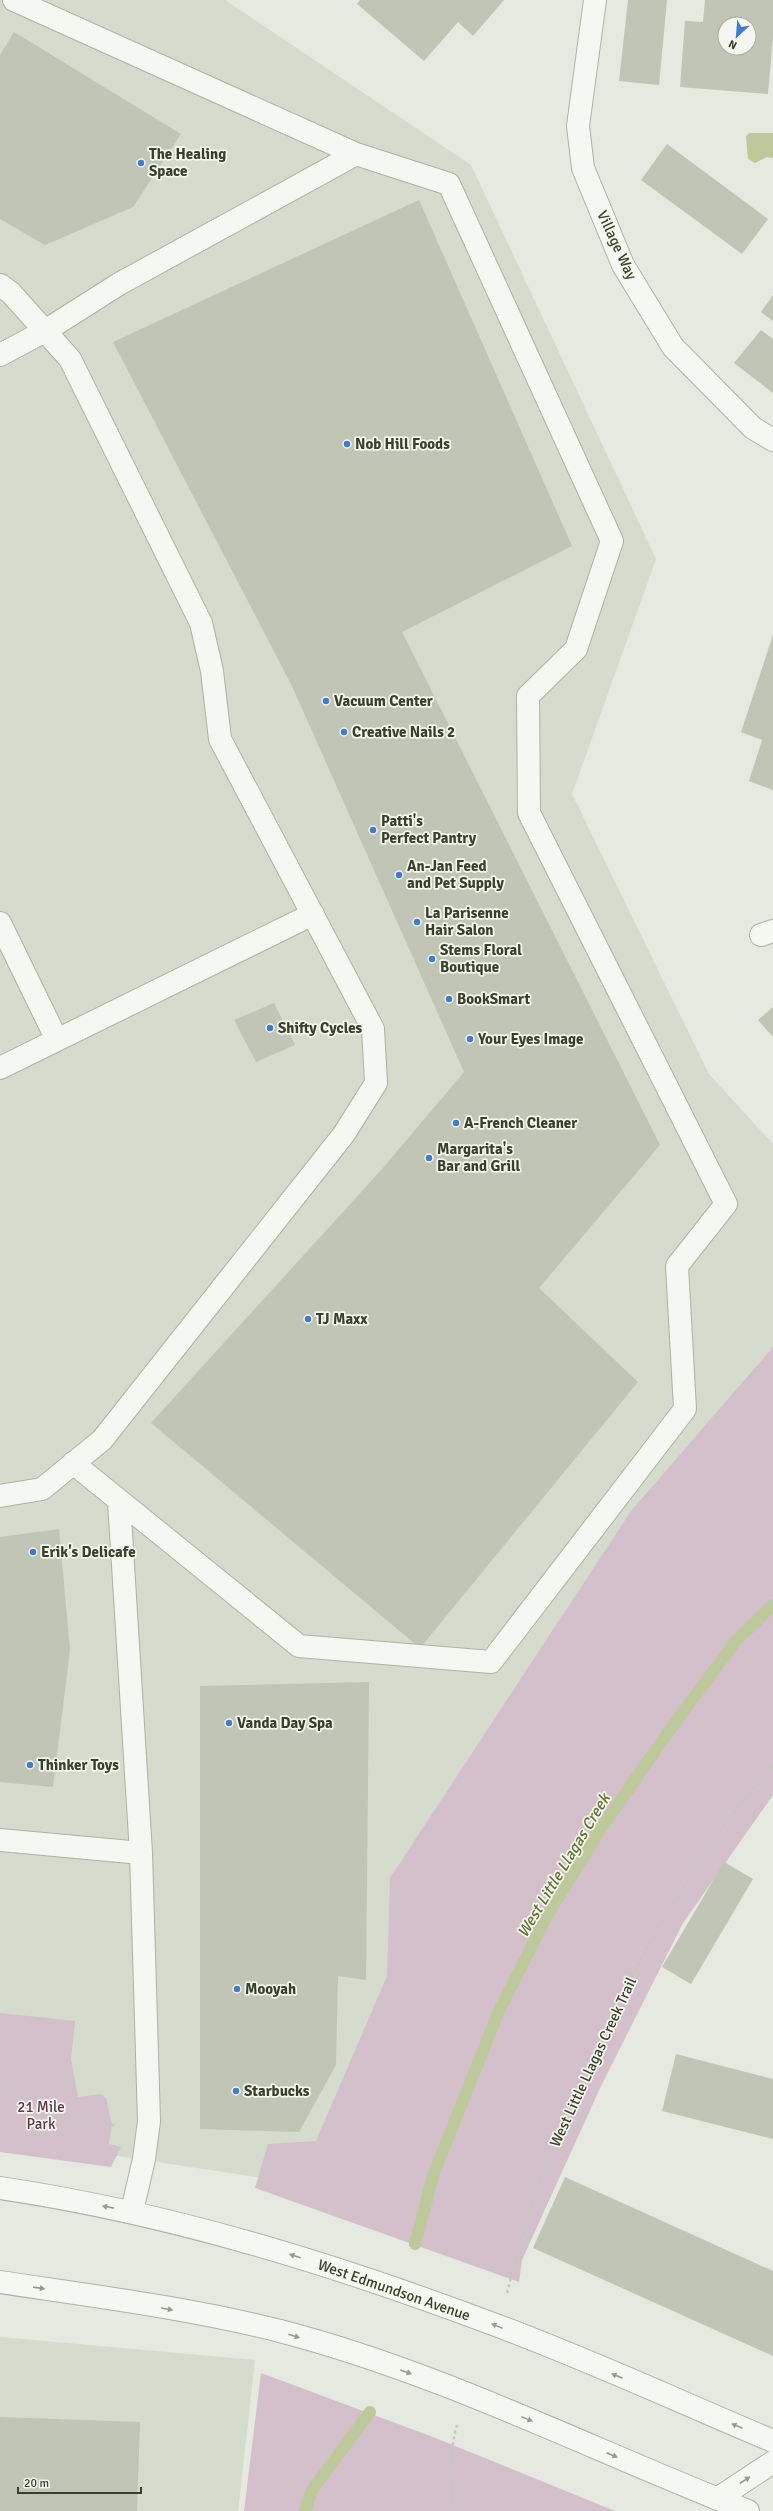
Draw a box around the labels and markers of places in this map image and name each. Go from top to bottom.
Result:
place label: The Healing Space [149,145,226,180]
marker: The Healing Space [136,158,146,168]
place label: Nob Hill Foods [355,435,450,453]
marker: Nob Hill Foods [342,439,352,449]
place label: Vacuum Center [334,692,433,710]
marker: Vacuum Center [321,696,331,706]
place label: Creative Nails 2 [352,723,455,741]
marker: Creative Nails 2 [339,727,349,737]
place label: Patti's Perfect Pantry [381,812,477,847]
marker: Patti's Perfect Pantry [368,825,378,835]
place label: An-Jan Feed and Pet Supply [407,857,504,892]
marker: An-Jan Feed and Pet Supply [394,870,404,880]
place label: La Parisenne Hair Salon [425,904,509,939]
marker: La Parisenne Hair Salon [412,917,422,927]
place label: Stems Floral Boutique [440,941,522,976]
marker: Stems Floral Boutique [427,954,437,964]
place label: BookSmart [457,990,530,1008]
marker: BookSmart [444,994,454,1004]
place label: Shifty Cycles [278,1019,363,1037]
marker: Shifty Cycles [265,1023,275,1033]
place label: Your Eyes Image [477,1030,583,1048]
marker: Your Eyes Image [465,1034,475,1044]
place label: A-French Cleaner [464,1114,577,1132]
marker: A-French Cleaner [451,1118,461,1128]
place label: Margarita's Bar and Grill [437,1140,521,1175]
marker: Margarita's Bar and Grill [424,1153,434,1163]
place label: TJ Maxx [316,1310,368,1328]
marker: TJ Maxx [303,1314,313,1324]
place label: Erik's Delicafe [41,1543,136,1561]
marker: Erik's Delicafe [28,1547,38,1557]
place label: Vanda Day Spa [237,1714,333,1732]
marker: Vanda Day Spa [224,1718,234,1728]
place label: Thinker Toys [38,1756,119,1774]
marker: Thinker Toys [25,1760,35,1770]
place label: Mooyah [245,1980,296,1998]
marker: Mooyah [232,1984,242,1994]
place label: Starbucks [244,2082,310,2100]
marker: Starbucks [231,2086,241,2096]

